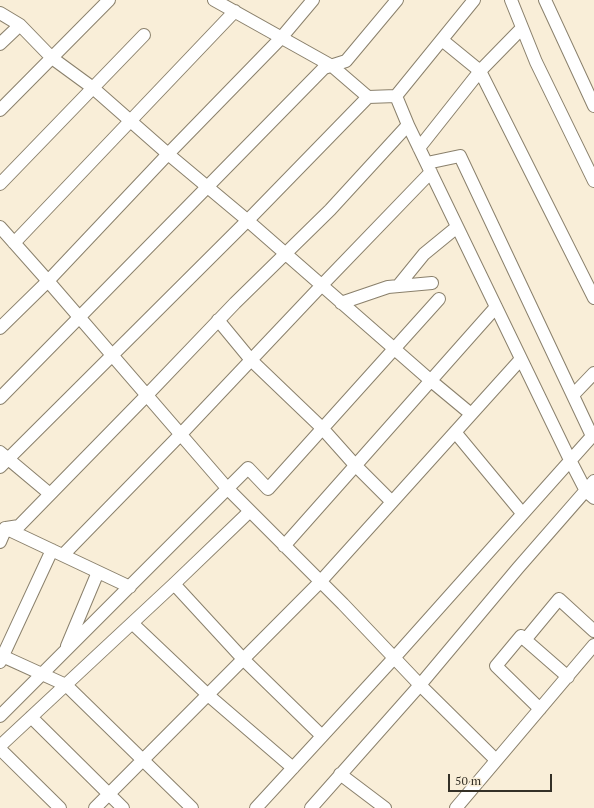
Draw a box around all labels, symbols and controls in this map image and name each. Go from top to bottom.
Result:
scale bar [450,766,554,792]
text: 50 m [455,773,481,788]

